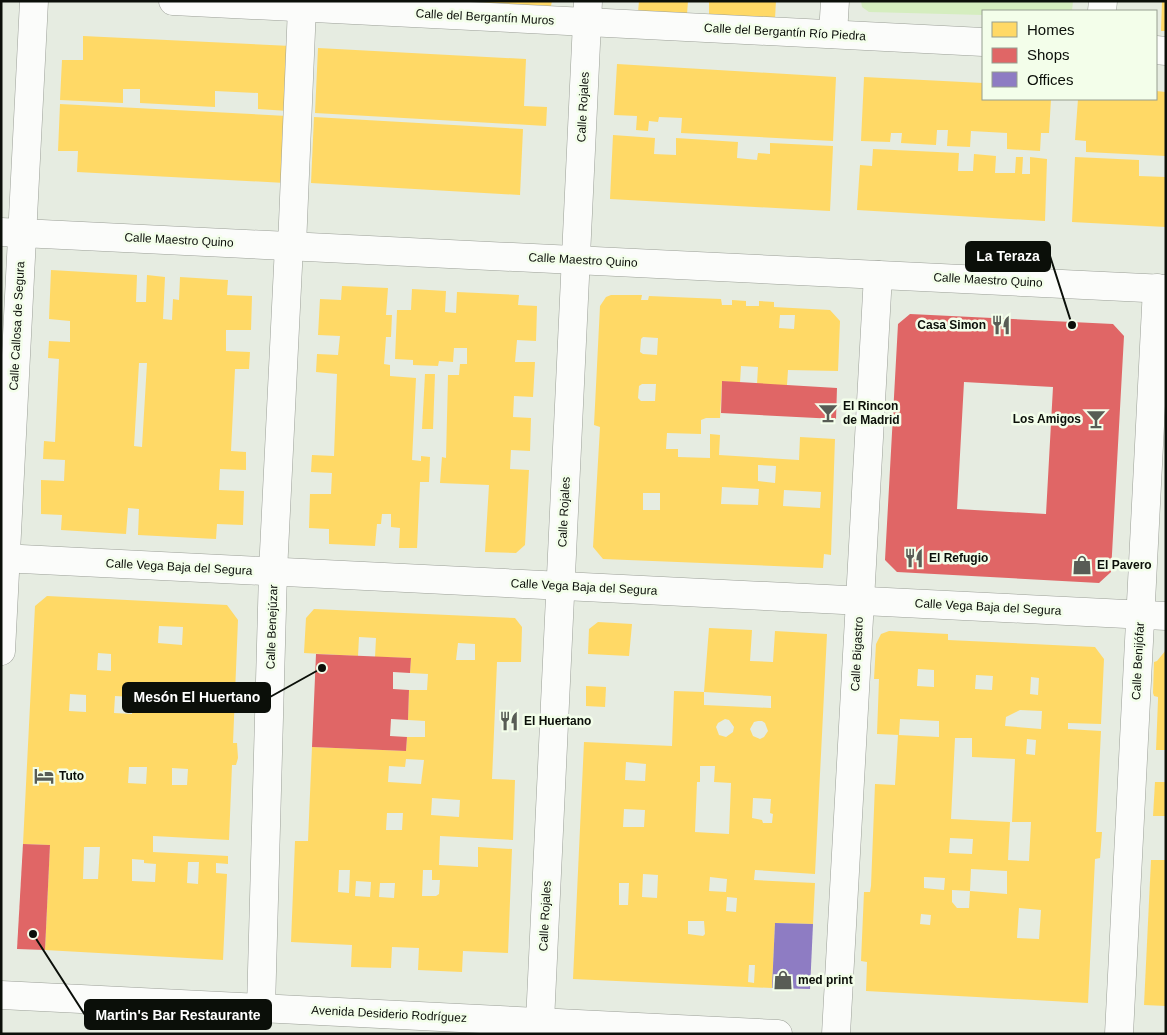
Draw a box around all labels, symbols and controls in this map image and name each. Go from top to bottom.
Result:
street label: Calle del Bergantín Muros [415,6,555,28]
legend [982,10,1157,100]
street label: Calle del Bergantín Río Piedra [704,21,867,43]
text: Homes [1027,21,1075,38]
text: Shops [1027,46,1070,63]
street label: Calle Rojales [574,71,592,143]
text: Offices [1027,71,1073,88]
street label: Calle Maestro Quino [124,230,234,250]
callout: La Teraza [966,242,1050,271]
text: La Teraza [976,248,1040,264]
street label: Calle Maestro Quino [528,250,638,270]
street label: Calle Callosa de Segura [7,261,27,391]
street label: Calle Maestro Quino [933,270,1043,290]
restaurant icon: Casa Simon [990,314,1012,336]
place label: Casa Simon [917,318,986,332]
place label: El Rincon de Madrid [843,399,900,427]
bar icon: El Rincon de Madrid [817,402,839,424]
bar icon: Los Amigos [1085,408,1107,430]
place label: Los Amigos [1013,412,1081,426]
street label: Calle Rojales [555,476,573,548]
restaurant icon: El Refugio [903,547,925,569]
place label: El Refugio [929,551,988,565]
shop icon: El Pavero [1071,554,1093,576]
street label: Calle Vega Baja del Segura [105,556,253,578]
place label: El Pavero [1097,558,1152,572]
street label: Calle Vega Baja del Segura [510,576,658,598]
street label: Calle Benejúzar [264,584,280,670]
street label: Calle Vega Baja del Segura [914,596,1062,618]
street label: Calle Bigastro [848,616,866,692]
street label: Calle Benijófar [1129,622,1147,700]
callout: Mesón El Huertano [123,683,270,712]
text: Mesón El Huertano [134,689,260,705]
restaurant icon: El Huertano [498,710,520,732]
place label: El Huertano [524,714,591,728]
hotel icon: Tuto [33,765,55,787]
place label: Tuto [59,769,84,783]
street label: Calle Rojales [536,880,554,952]
shop icon: med print [772,969,794,991]
place label: med print [798,973,853,987]
callout: Martin's Bar Restaurante [85,1000,271,1029]
street label: Avenida Desiderio Rodríguez [311,1003,467,1025]
text: Martin's Bar Restaurante [95,1007,261,1023]

